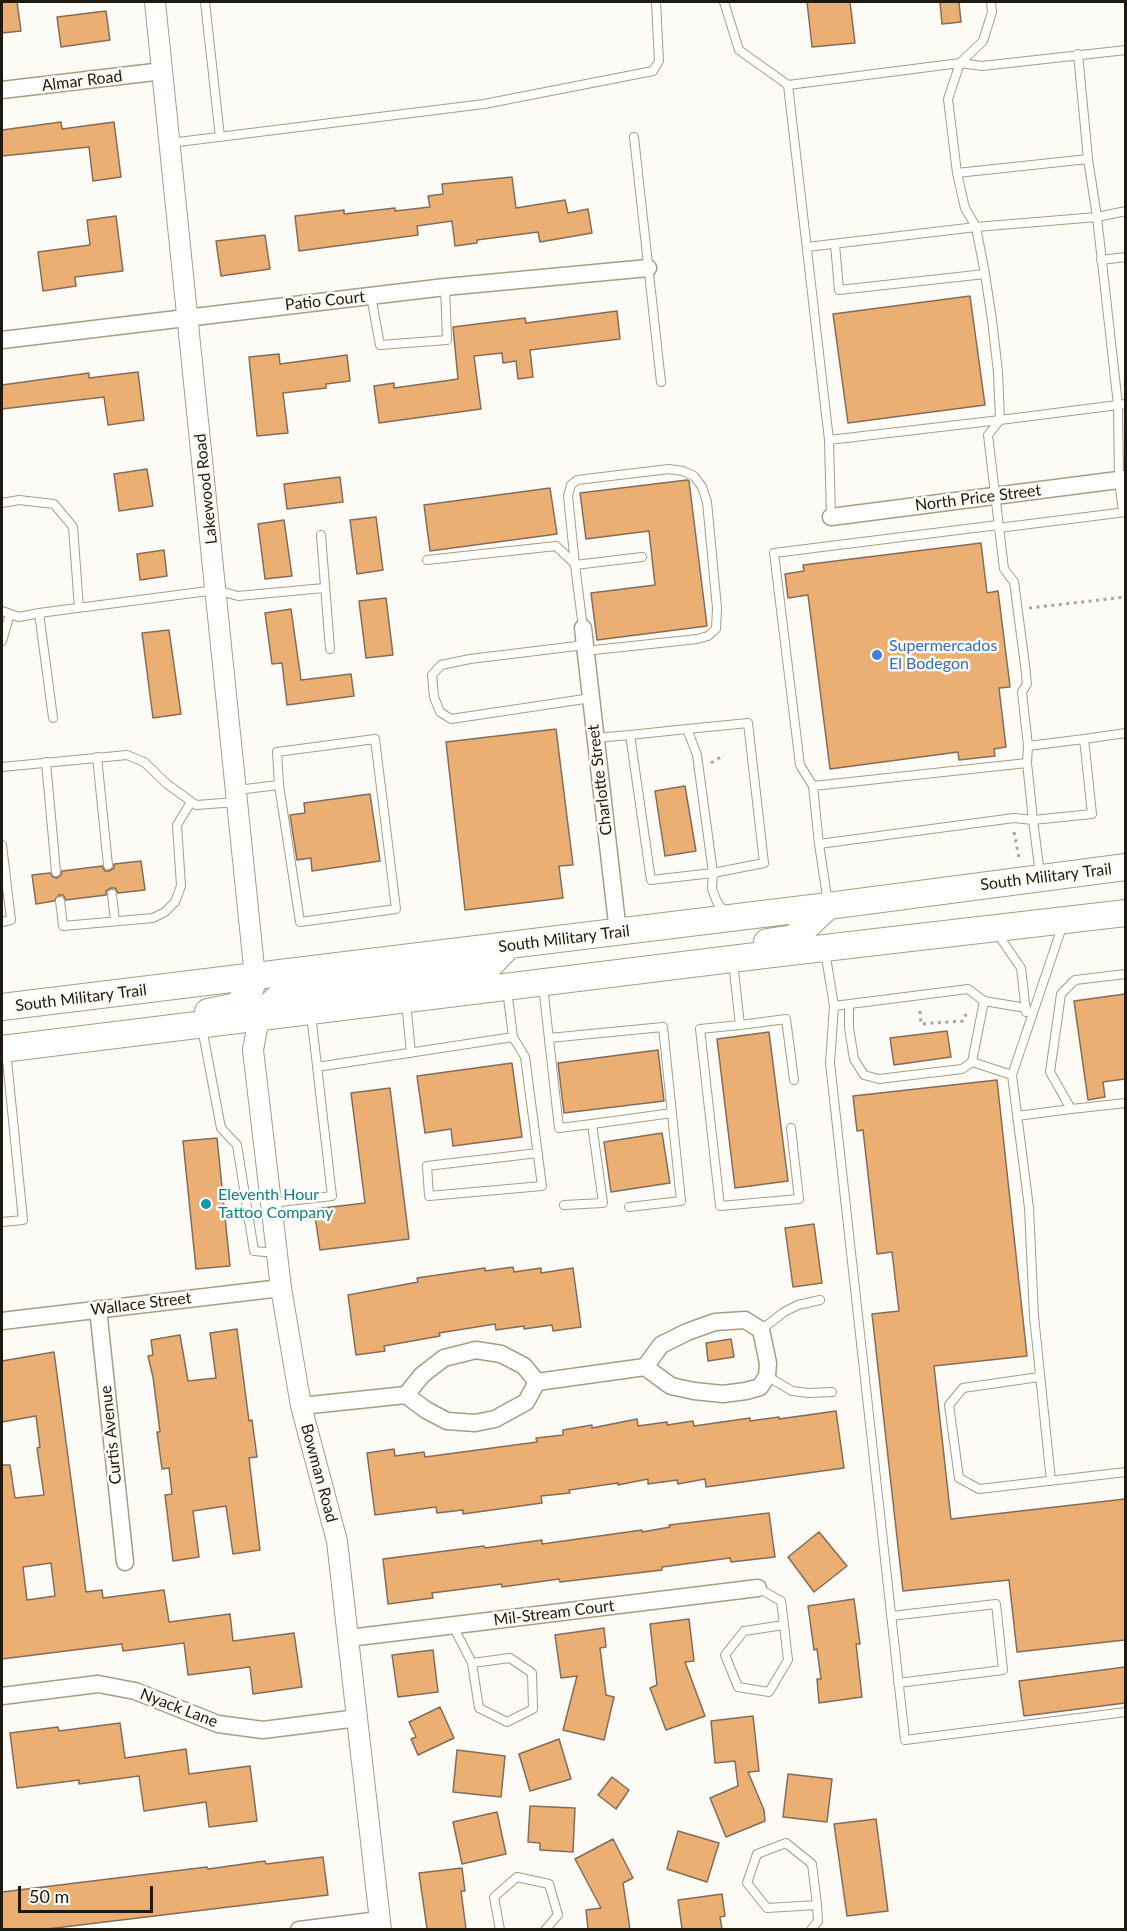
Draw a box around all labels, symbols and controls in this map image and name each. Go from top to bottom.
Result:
street label: Almar Road [41,67,123,95]
street label: Patio Court [284,287,366,315]
street label: Lakewood Road [191,433,221,545]
street label: North Price Street [914,481,1042,515]
place label: Supermercados El Bodegon [889,636,997,674]
marker: Supermercados El Bodegon [870,648,884,662]
street label: Charlotte Street [584,723,616,837]
street label: South Military Trail [979,859,1113,895]
street label: South Military Trail [497,921,631,957]
street label: South Military Trail [14,980,148,1016]
place label: Eleventh Hour Tattoo Company [218,1185,333,1223]
marker: Eleventh Hour Tattoo Company [199,1197,213,1211]
street label: Wallace Street [90,1288,192,1320]
street label: Curtis Avenue [96,1385,126,1485]
street label: Bowman Road [297,1422,341,1524]
street label: Mil-Stream Court [492,1596,616,1630]
street label: Nyack Lane [138,1684,220,1732]
scale bar [21,1874,156,1912]
text: 50 m [29,1885,69,1907]

